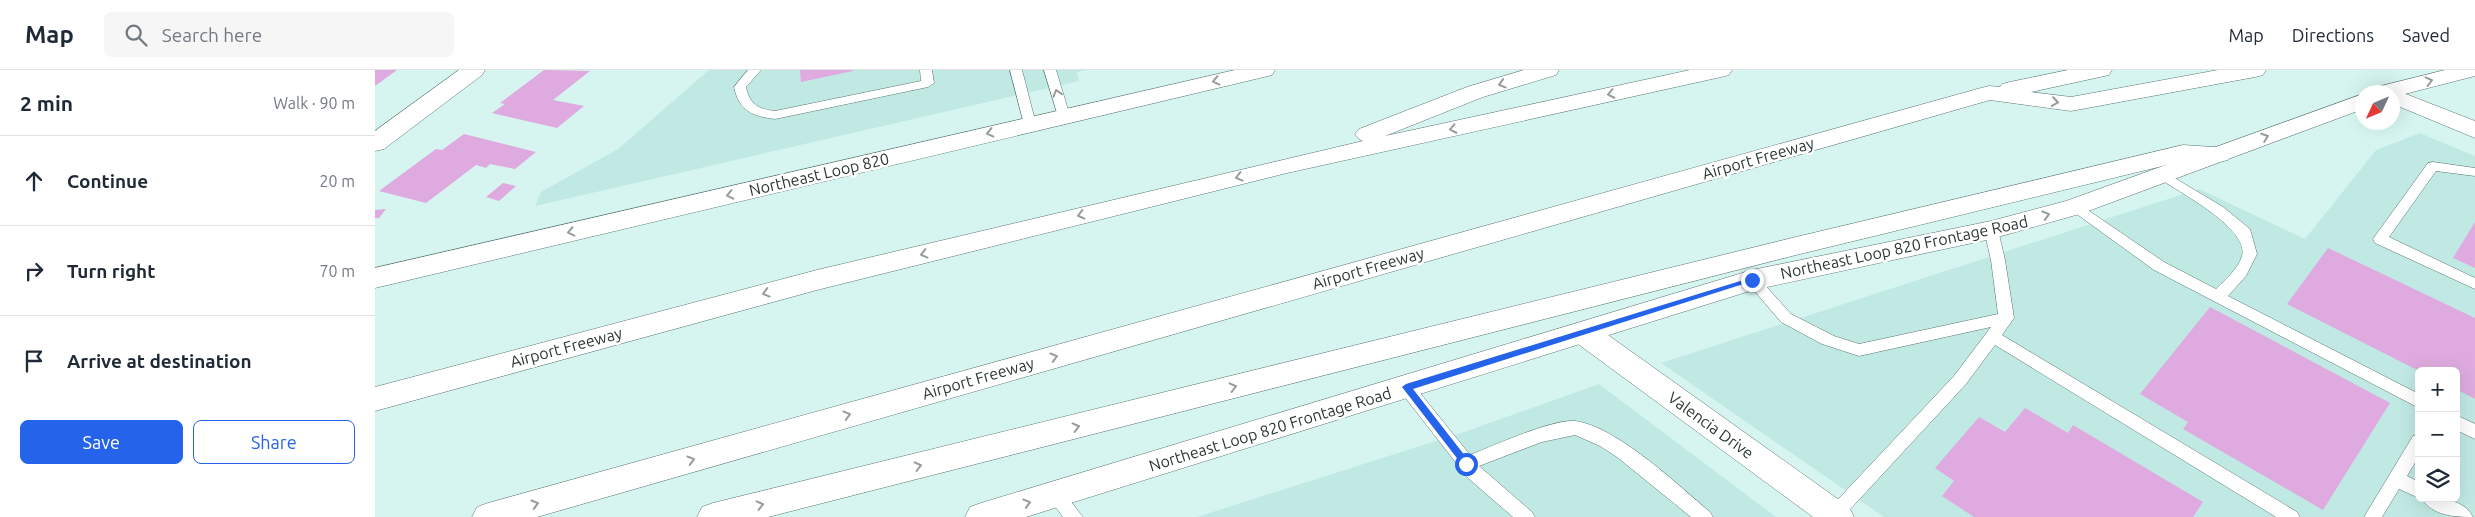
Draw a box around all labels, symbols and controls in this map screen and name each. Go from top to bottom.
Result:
search box [104,12,454,57]
text: Map [25,21,74,48]
icon: search [122,21,150,49]
text: Search here [162,24,262,46]
text: Map [2228,25,2264,45]
text: Directions [2292,25,2374,45]
text: Saved [2402,25,2450,45]
one-way arrow [1212,75,1221,86]
one-way arrow [2424,76,2433,87]
one-way arrow [1498,78,1506,88]
north arrow [2355,85,2400,130]
one-way arrow [1607,88,1616,99]
one-way arrow [1053,89,1063,98]
text: 2 min [20,91,73,115]
text: Walk · 90 m [273,94,355,112]
one-way arrow [2051,96,2059,107]
one-way arrow [1448,123,1457,134]
one-way arrow [985,127,994,138]
street label: Airport Freeway [1700,133,1816,183]
one-way arrow [2260,133,2269,143]
street label: Northeast Loop 820 [747,149,891,199]
icon: ahead [20,167,48,195]
text: Continue [67,170,148,192]
one-way arrow [1235,171,1244,182]
text: 20 m [319,172,355,190]
one-way arrow [725,189,734,200]
one-way arrow [1077,209,1086,220]
one-way arrow [2042,210,2050,220]
street label: Northeast Loop 820 Frontage Road [1779,212,2029,282]
one-way arrow [567,226,576,237]
street label: Airport Freeway [1310,243,1426,293]
one-way arrow [919,248,928,259]
icon: right [20,257,48,285]
text: Turn right [67,260,155,282]
text: 70 m [319,262,355,280]
route end [1741,269,1764,292]
one-way arrow [762,288,771,298]
street label: Airport Freeway [508,323,624,371]
icon: arrive [20,347,48,375]
text: Arrive at destination [67,350,252,372]
one-way arrow [1050,352,1059,363]
street label: Airport Freeway [920,353,1036,403]
map controls [2415,367,2460,502]
button: + [2415,367,2460,412]
one-way arrow [1229,382,1238,393]
street label: Northeast Loop 820 Frontage Road [1147,383,1393,475]
street label: Valencia Drive [1665,388,1757,462]
one-way arrow [843,411,851,421]
button: − [2415,412,2460,457]
button: Save [20,420,183,464]
button: Share [193,420,355,464]
one-way arrow [1071,422,1080,433]
route start [1455,453,1478,476]
one-way arrow [686,455,695,465]
button: layers [2415,457,2460,502]
one-way arrow [914,461,923,472]
one-way arrow [1023,498,1031,508]
one-way arrow [530,499,538,509]
one-way arrow [756,500,765,511]

